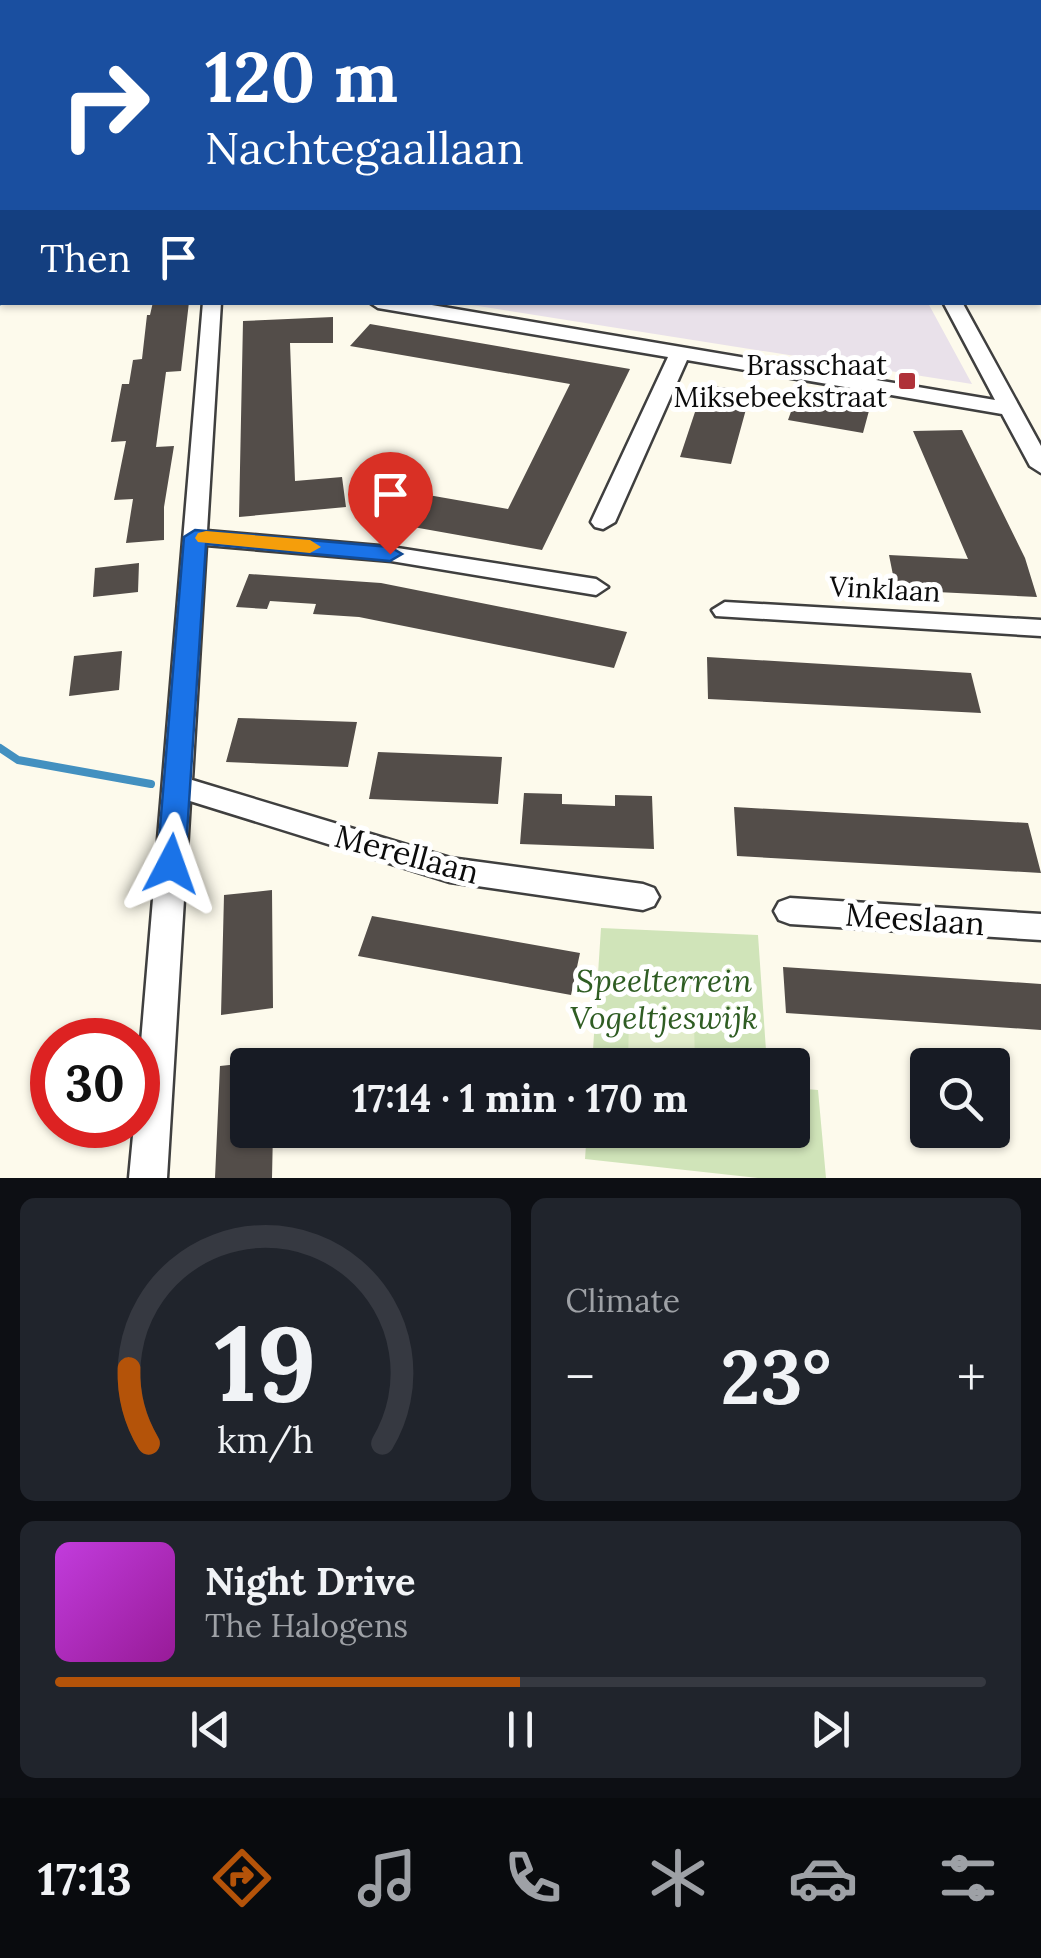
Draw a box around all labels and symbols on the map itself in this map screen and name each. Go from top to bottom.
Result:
place label: Brasschaat Miksebeekstraat [673,347,887,415]
marker: Brasschaat Miksebeekstraat [896,370,918,392]
pin [348,452,433,555]
street label: Vinklaan [827,568,942,610]
position arrow [119,812,223,916]
street label: Merellaan [331,815,483,893]
street label: Meeslaan [844,894,986,944]
park label: Speelterrein Vogeltjeswijk [570,960,758,1038]
speed limit sign: 30 [30,1018,160,1148]

